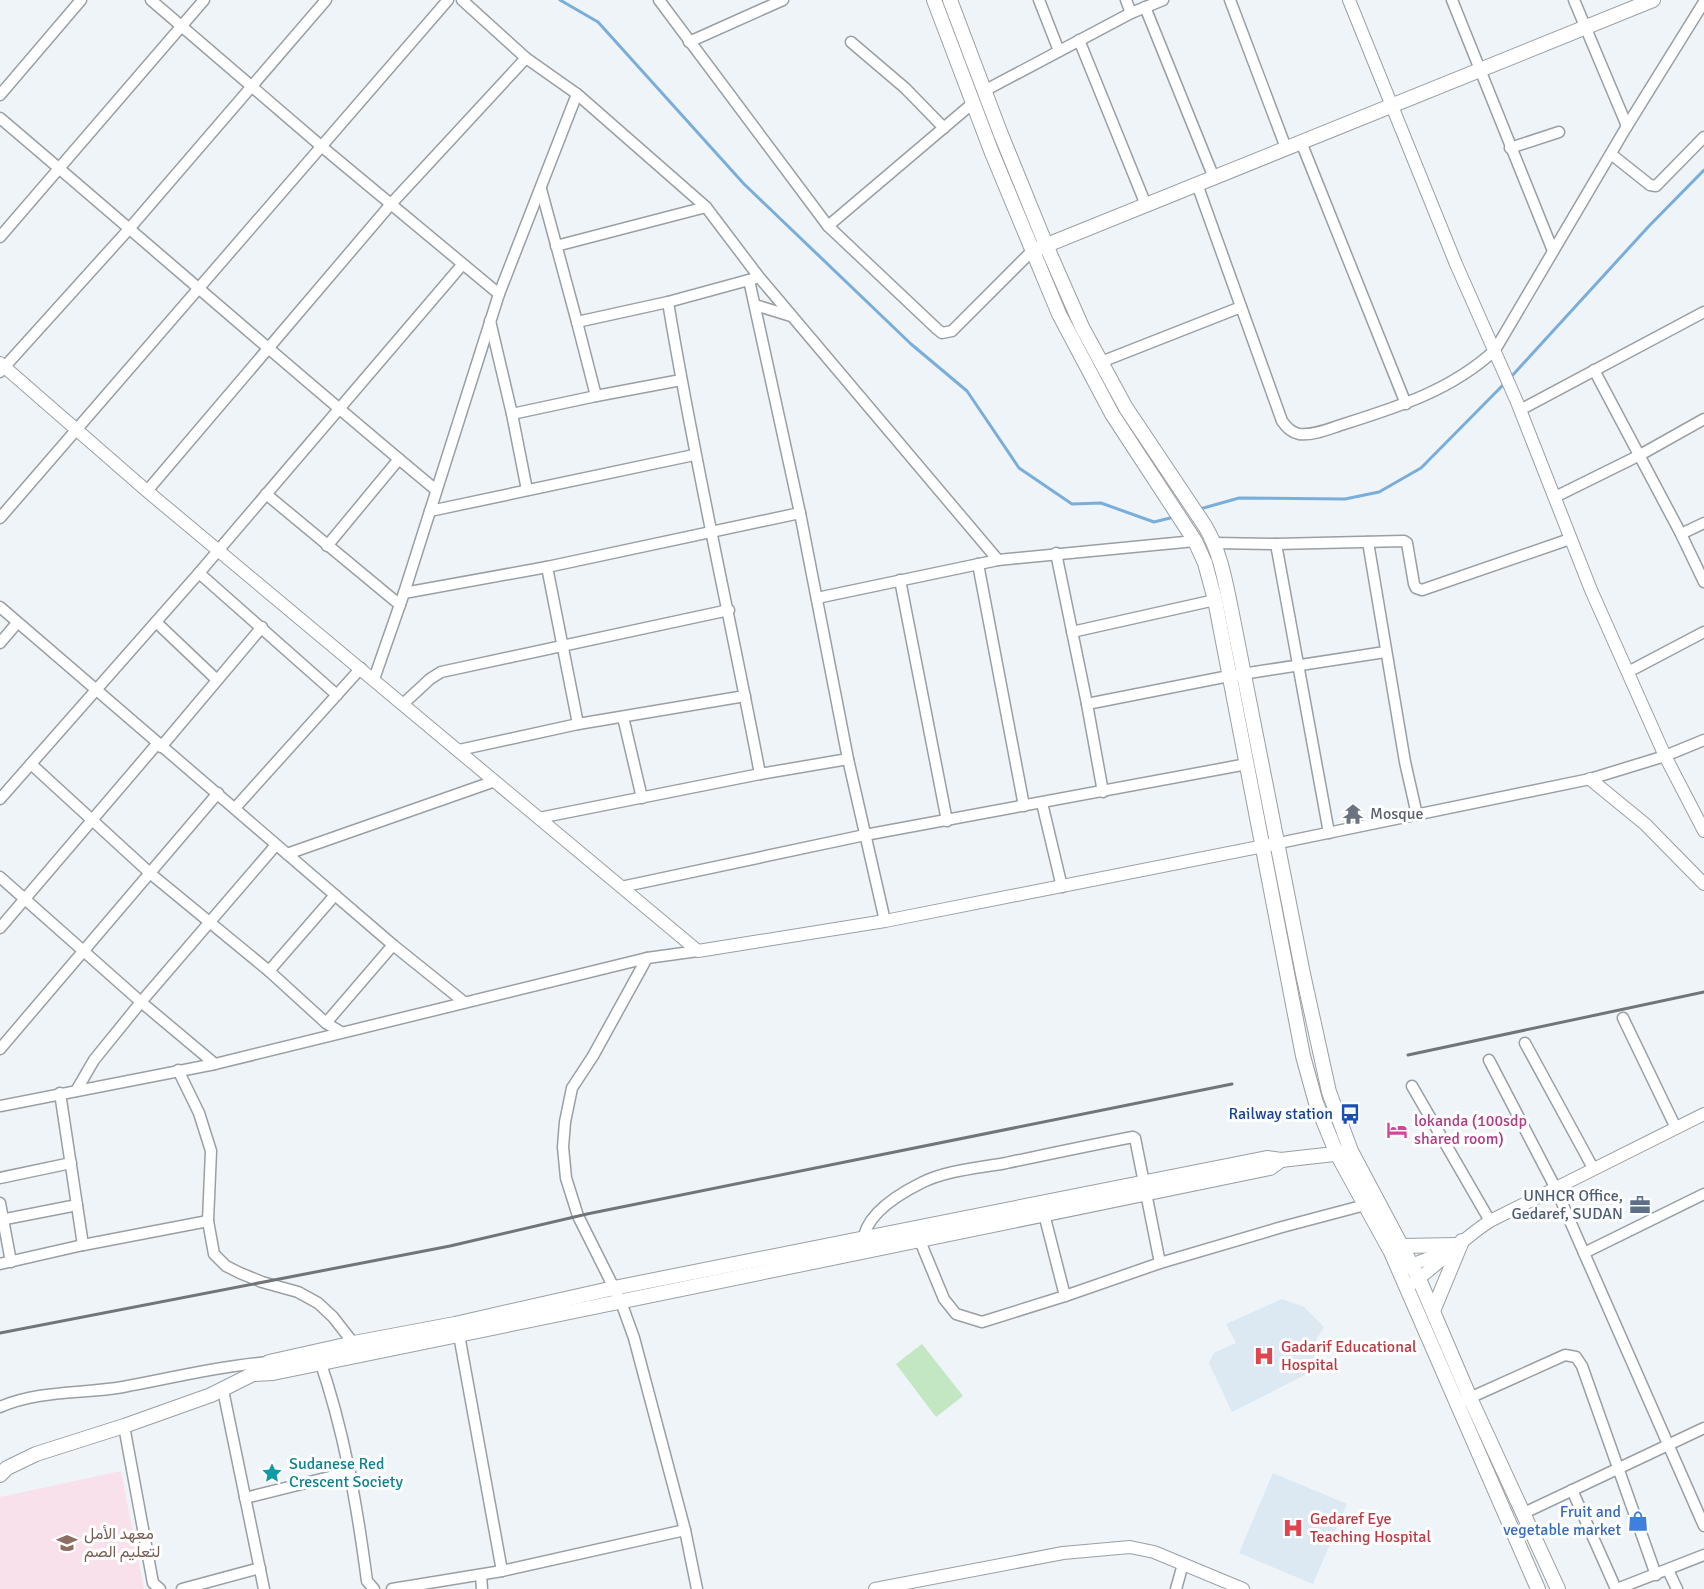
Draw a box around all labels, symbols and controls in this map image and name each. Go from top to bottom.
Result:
temple icon: Mosque [1341,802,1365,826]
place label: Mosque [1370,804,1423,824]
bus stop icon: Railway station [1338,1102,1362,1126]
place label: Railway station [1228,1104,1333,1124]
place label: lokanda (100sdp shared room) [1414,1111,1527,1149]
hotel icon: lokanda (100sdp shared room) [1385,1118,1409,1142]
place label: UNHCR Office, Gedaref, SUDAN [1511,1186,1623,1224]
office icon: UNHCR Office, Gedaref, SUDAN [1628,1193,1652,1217]
place label: Gadarif Educational Hospital [1281,1337,1417,1375]
hospital icon: Gadarif Educational Hospital [1252,1344,1276,1368]
place label: Sudanese Red Crescent Society [289,1454,404,1492]
place icon: Sudanese Red Crescent Society [260,1461,284,1485]
place label: Fruit and vegetable market [1503,1502,1621,1540]
place label: Gedaref Eye Teaching Hospital [1310,1509,1431,1547]
shop icon: Fruit and vegetable market [1626,1509,1650,1533]
hospital icon: Gedaref Eye Teaching Hospital [1281,1516,1305,1540]
place label: معهد الأمل لتعليم الصم [84,1524,160,1562]
school or university icon: معهد الأمل لتعليم الصم [55,1531,79,1555]

